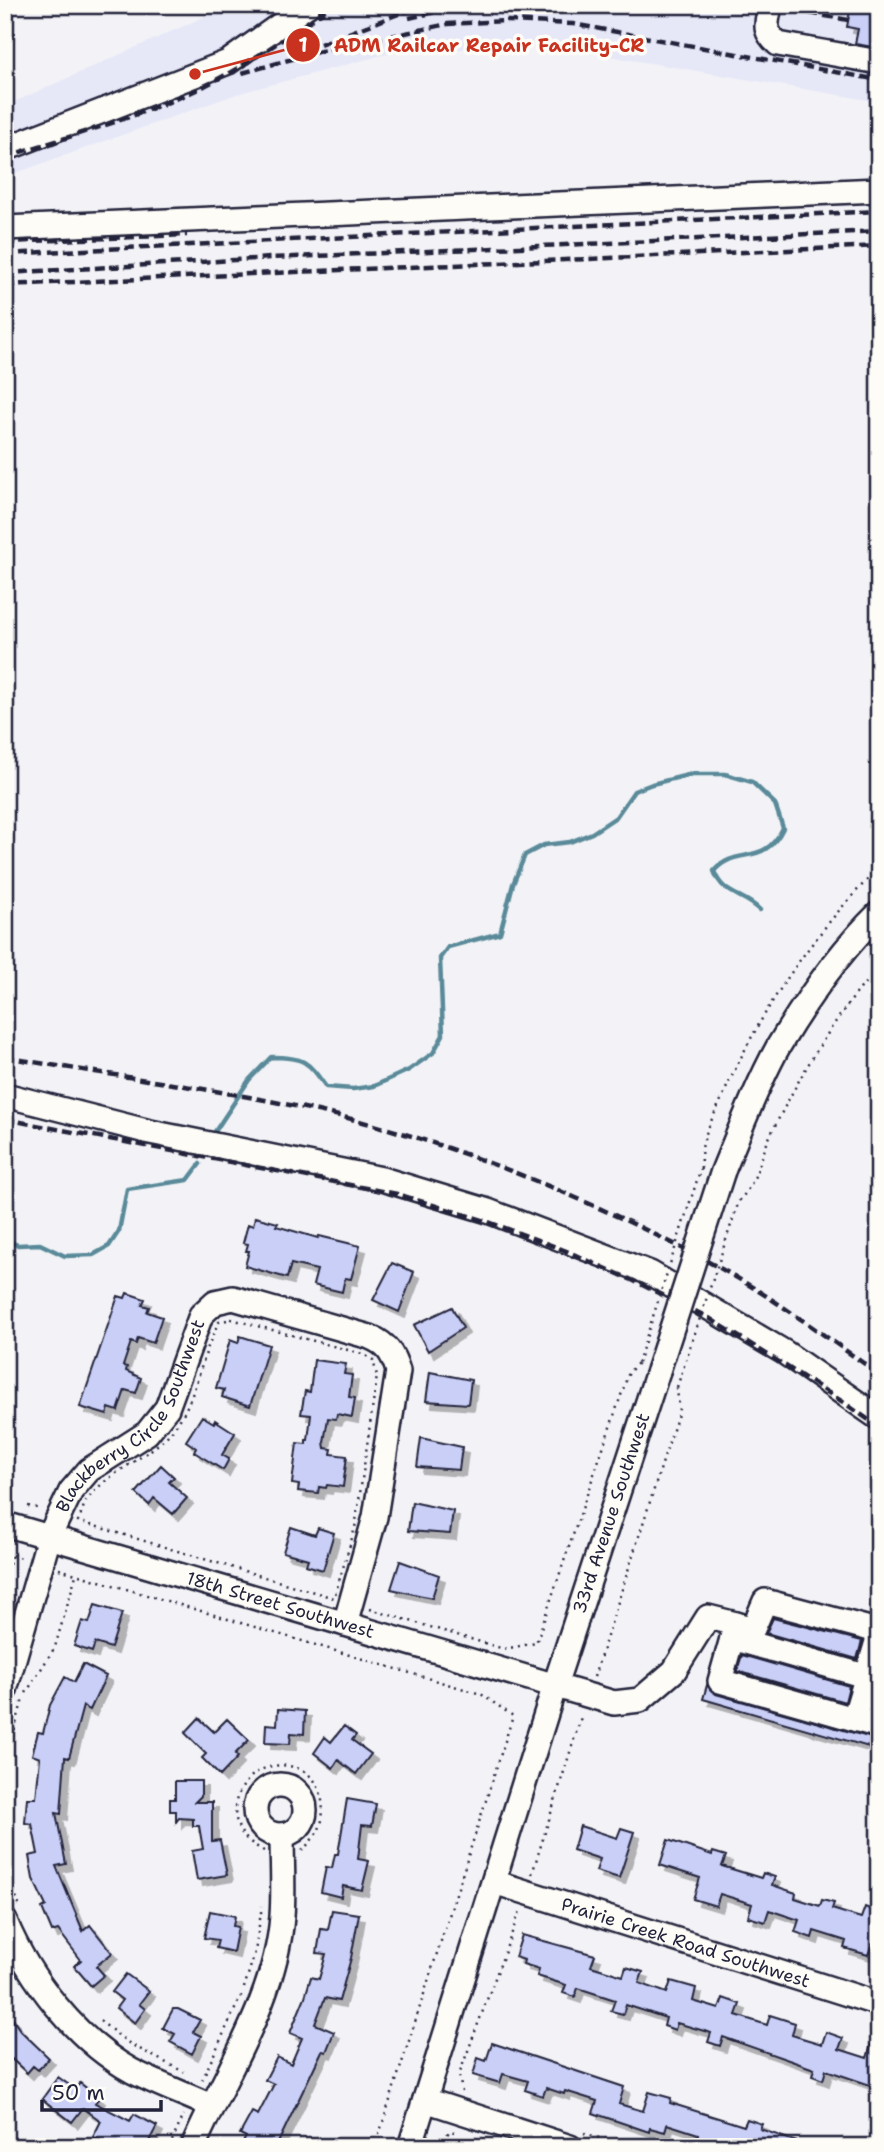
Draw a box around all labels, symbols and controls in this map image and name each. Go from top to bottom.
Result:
callout: ADM Railcar Repair Facility-CR [285,25,659,65]
text: 1 [298,31,308,59]
text: ADM Railcar Repair Facility-CR [334,33,644,58]
street label: Blackberry Circle Southwest [51,1316,210,1516]
street label: 33rd Avenue Southwest [567,1410,655,1617]
street label: 18th Street Southwest [184,1566,377,1644]
street label: Prairie Creek Road Southwest [558,1892,813,1993]
scale bar [42,2068,161,2112]
text: 50 m [52,2079,105,2107]

